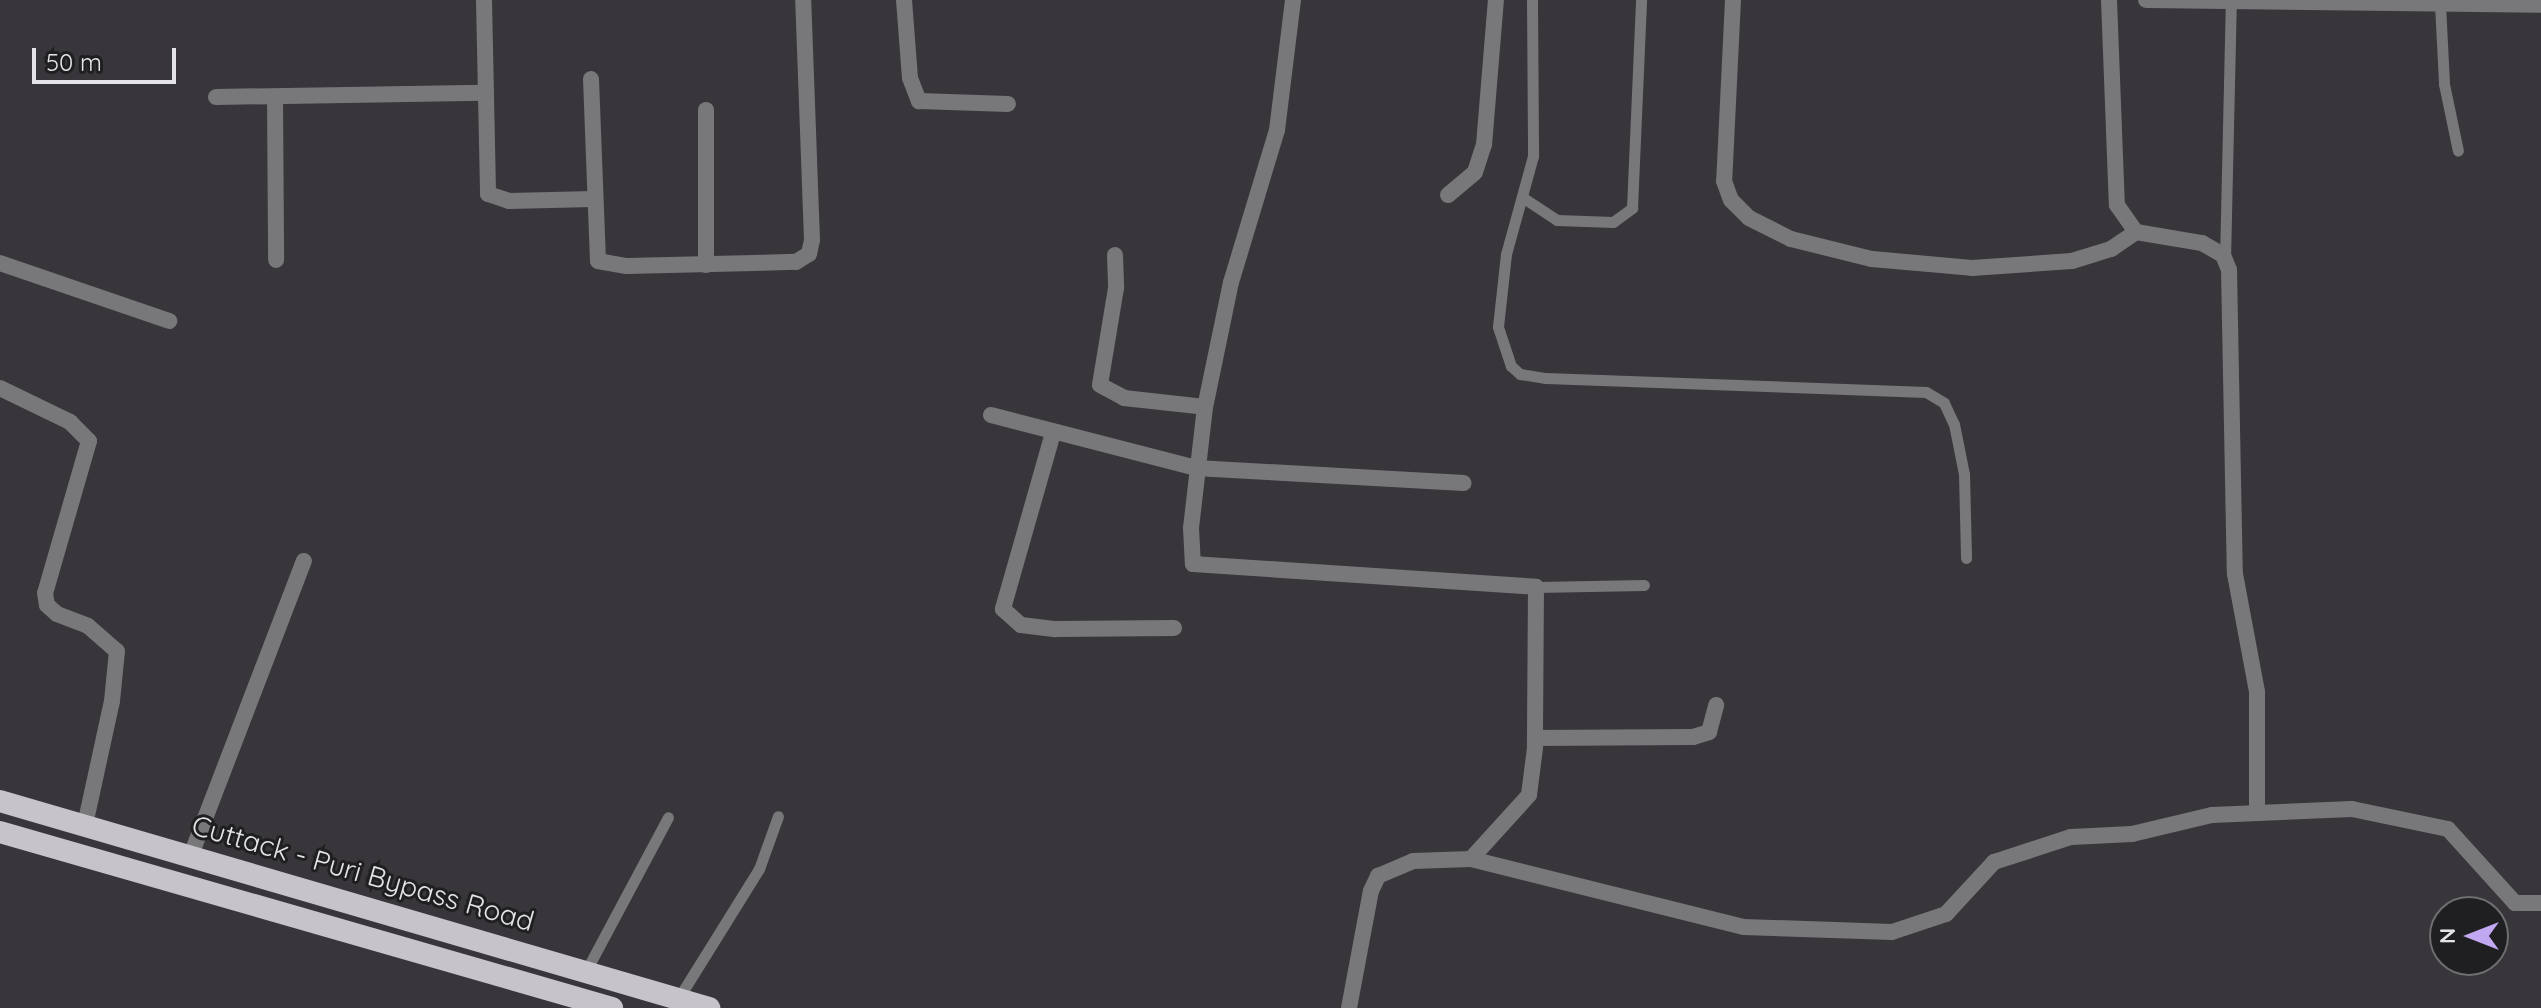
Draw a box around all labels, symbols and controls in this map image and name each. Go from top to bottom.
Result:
scale bar [36,32,180,82]
text: 50 m [46,47,102,77]
street label: Cuttack - Puri Bypass Road [188,808,538,938]
north arrow [2429,896,2509,976]
text: N [2433,928,2461,944]

